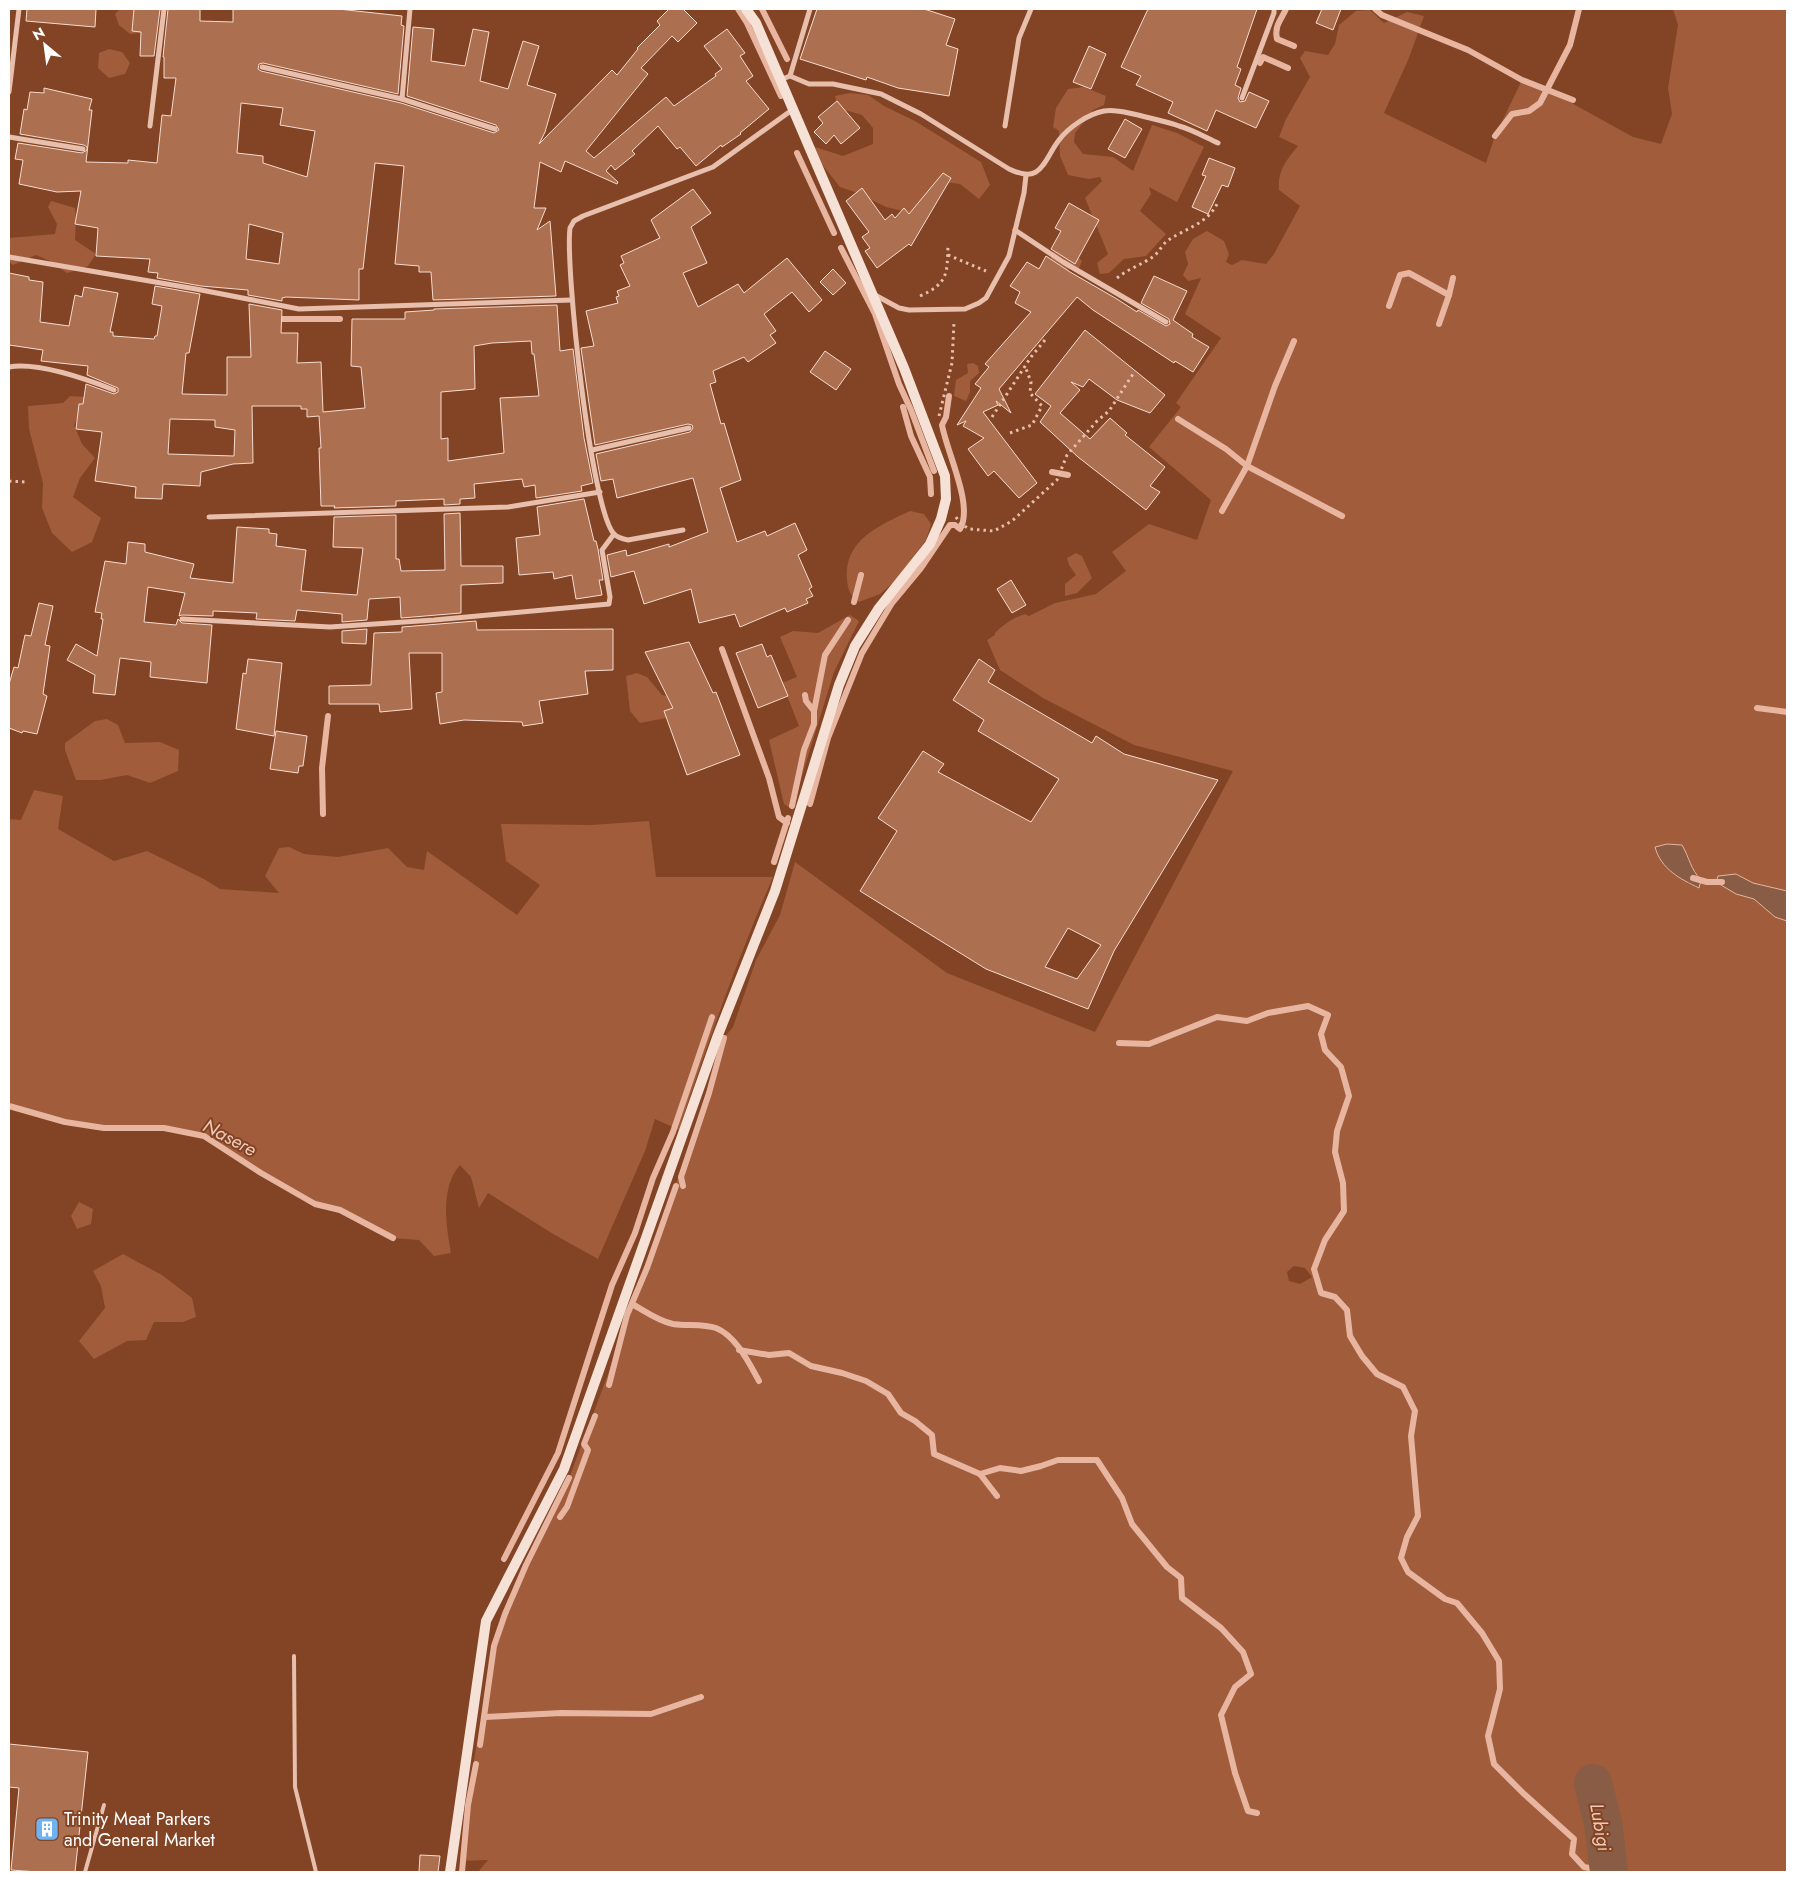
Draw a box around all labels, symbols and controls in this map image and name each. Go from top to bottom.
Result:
north arrow [20,20,70,70]
text: N [29,22,48,45]
water label: Nasere [198,1112,262,1163]
water label: Lubigi [1583,1801,1618,1854]
place label: Trinity Meat Parkers and General Market [64,1806,215,1853]
building icon: Trinity Meat Parkers and General Market [34,1816,60,1842]

